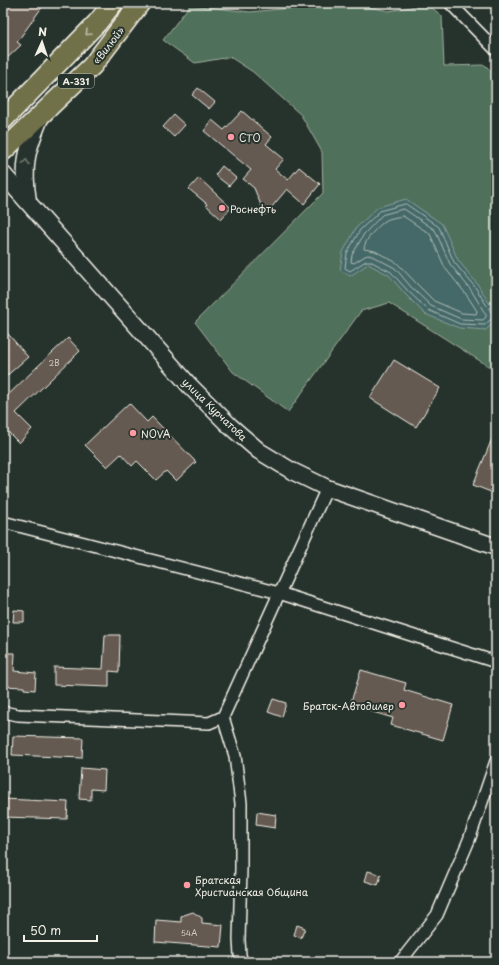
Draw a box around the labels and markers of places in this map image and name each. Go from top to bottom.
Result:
place label: СТО [239,130,261,145]
marker: СТО [226,132,236,142]
place label: Роснефть [230,201,277,216]
marker: Роснефть [217,203,227,213]
place label: NOVA [141,426,171,441]
marker: NOVA [128,428,138,438]
place label: Братск-Автодилер [303,698,394,713]
marker: Братск-Автодилер [397,700,407,710]
place label: Братская Христианская Община [195,872,309,899]
marker: Братская Христианская Община [182,880,192,890]

